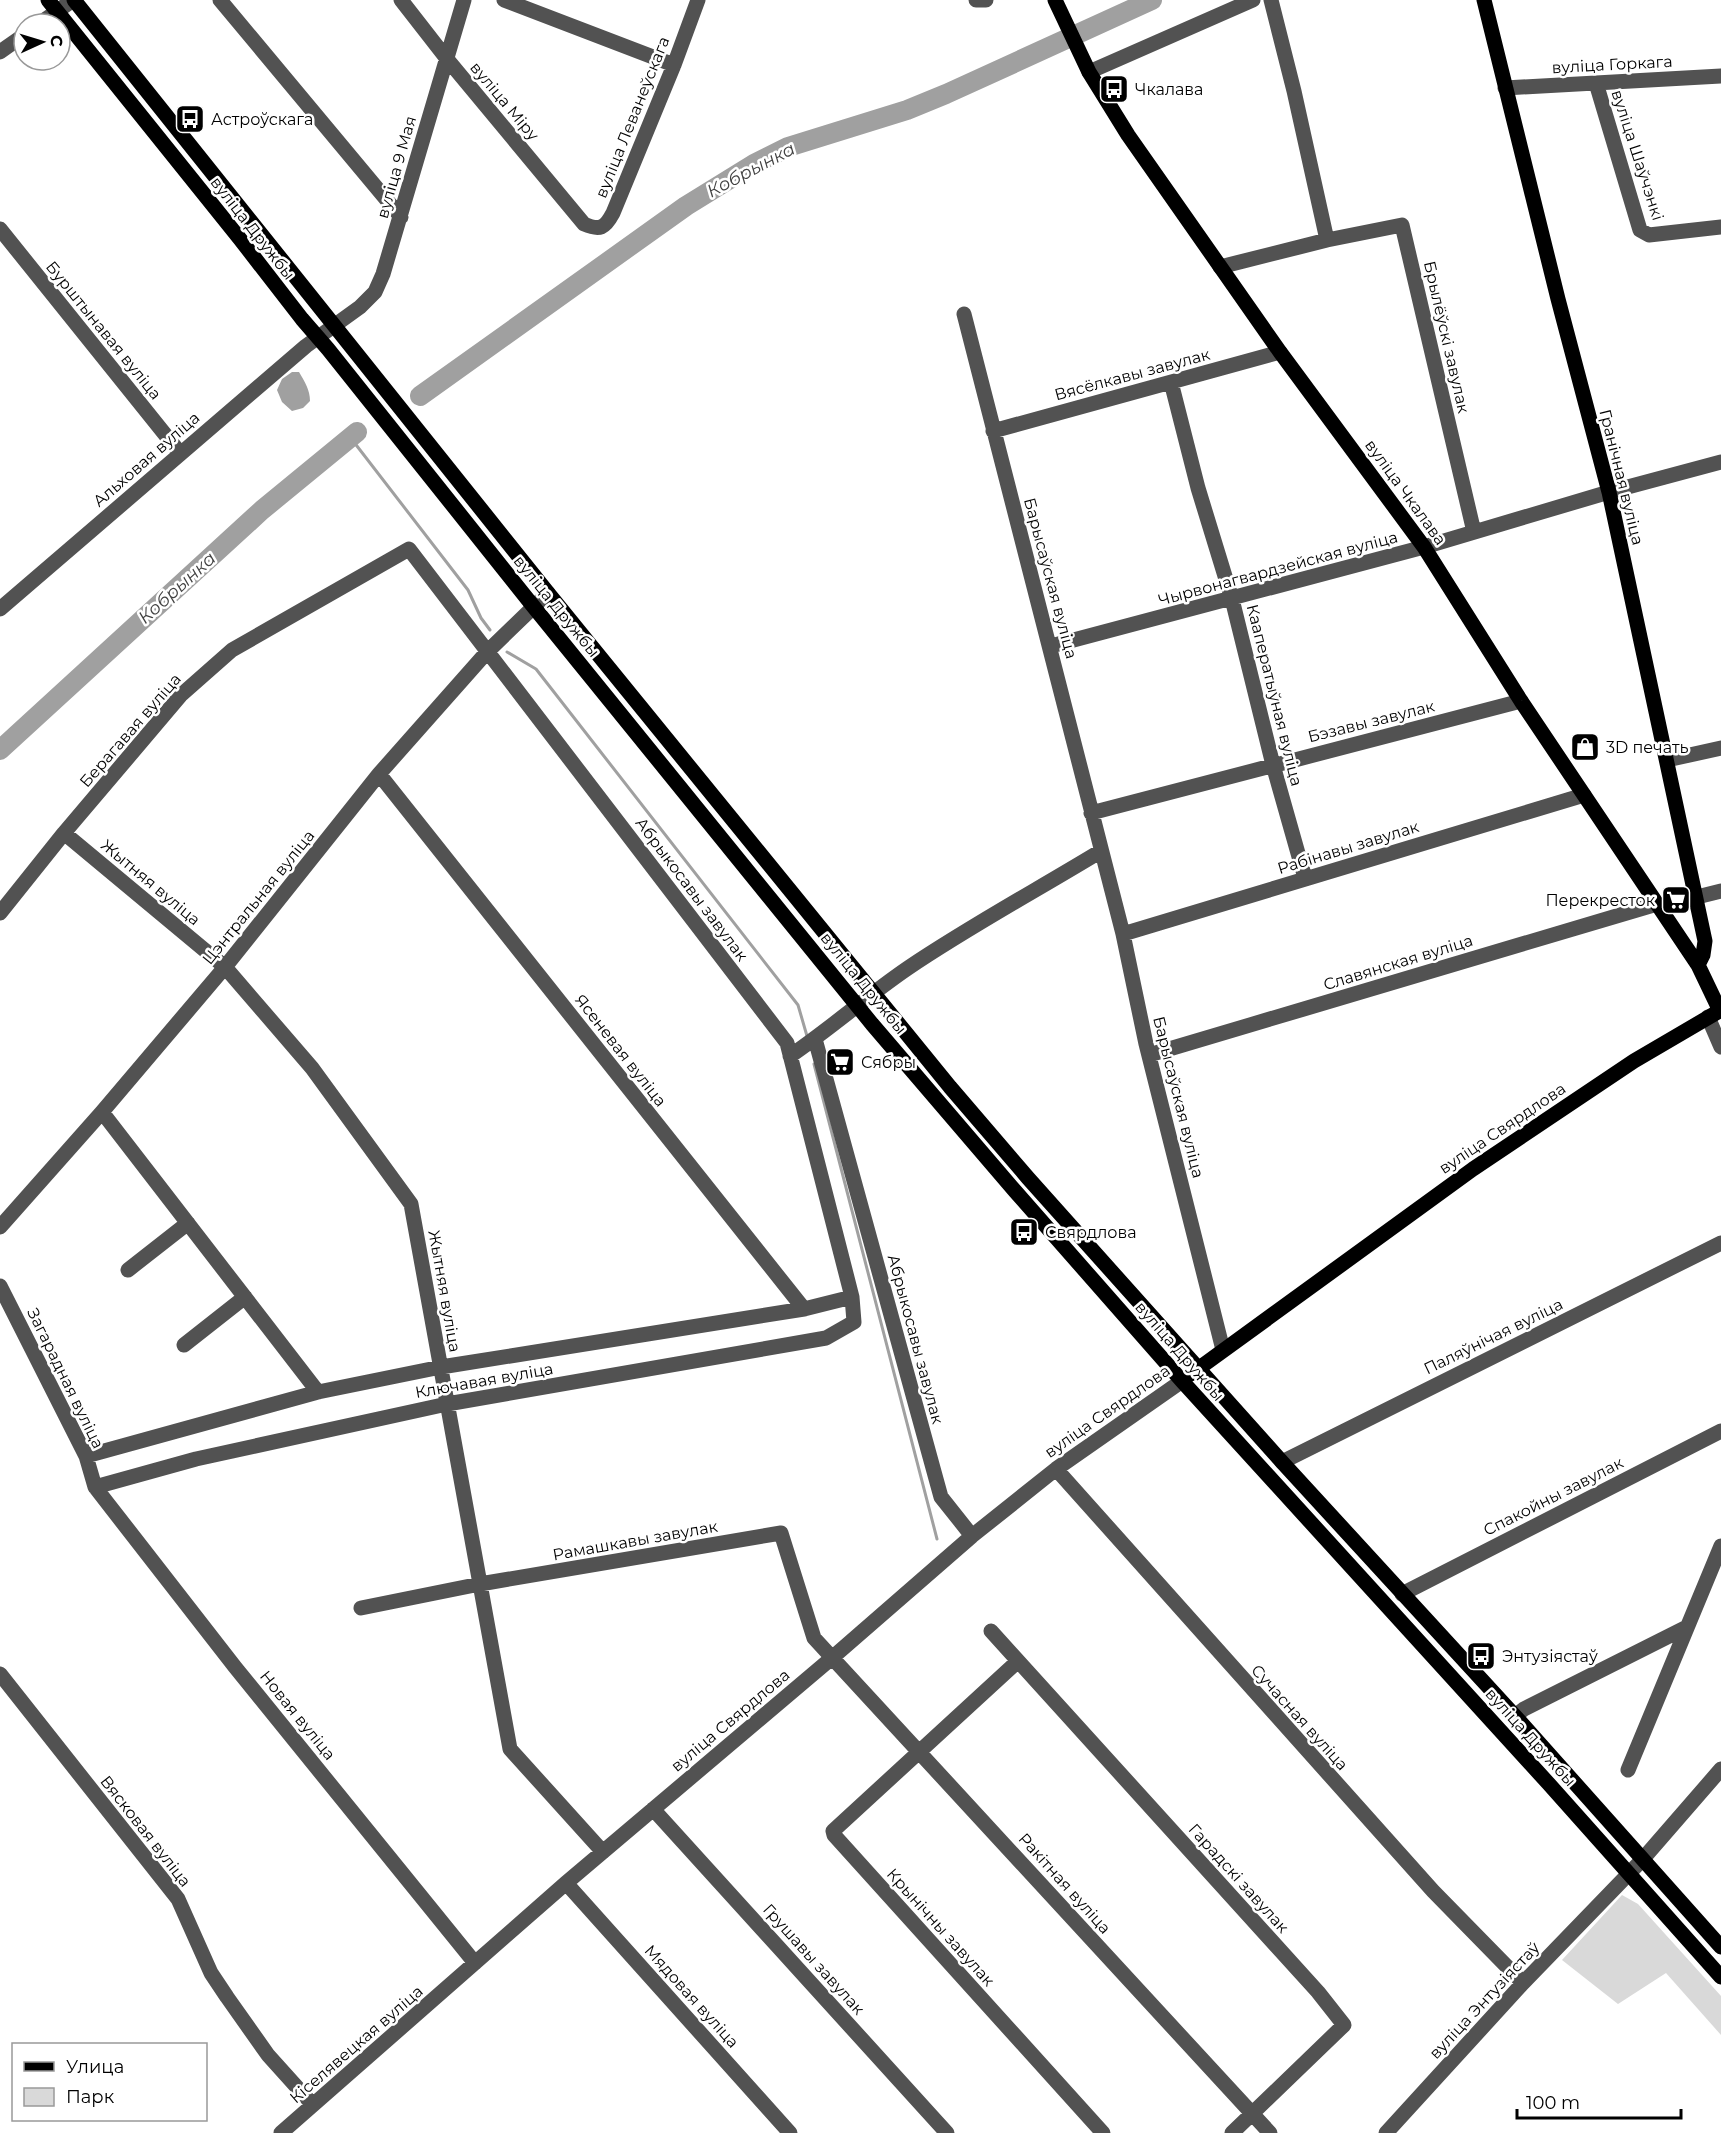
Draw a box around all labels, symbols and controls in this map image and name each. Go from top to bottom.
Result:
north arrow [12,12,72,72]
street label: вуліца Леванеўскага [591,34,674,201]
text: С [47,35,66,48]
street label: вуліца Горкага [1551,52,1673,77]
street label: вуліца Міру [466,58,543,145]
bus stop icon: Чкалава [1098,73,1130,105]
place label: Чкалава [1135,80,1203,99]
street label: вуліца Шаўчэнкі [1607,87,1668,223]
bus stop icon: Астроўскага [174,103,206,135]
place label: Астроўскага [211,110,313,129]
street label: вуліца 9 Мая [373,114,420,221]
water label: Кобрынка [703,138,799,202]
street label: вуліца Дружбы [206,173,299,284]
street label: Бурштынавая вуліца [42,257,165,403]
street label: Брылёўскі завулак [1420,259,1473,416]
street label: Вясёлкавы завулак [1052,344,1213,404]
street label: Гранічная вуліца [1595,407,1648,547]
street label: Альховая вуліца [89,408,203,511]
street label: вуліца Чкалава [1361,436,1450,549]
street label: Барысаўская вуліца [1020,496,1081,661]
street label: Чырвонагвардзейская вуліца [1156,527,1400,610]
water label: Кобрынка [134,547,220,629]
street label: вуліца Дружбы [510,552,603,661]
street label: Кааператыўная вуліца [1243,602,1306,788]
street label: Берагавая вуліца [76,670,185,791]
street label: Бэзавы завулак [1306,696,1437,746]
shop icon: 3D печать [1569,731,1601,763]
place label: 3D печать [1606,738,1689,757]
street label: Абрыкосавы завулак [631,814,752,965]
street label: Рабінавы завулак [1275,817,1422,878]
street label: Цэнтральная вуліца [198,826,318,968]
street label: Жытняя вуліца [97,835,204,929]
supermarket icon: Перекресток [1660,884,1692,916]
place label: Перекресток [1545,891,1656,910]
street label: вуліца Дружбы [817,929,910,1038]
street label: Славянская вуліца [1321,931,1475,994]
street label: Ясеневая вуліца [571,990,670,1110]
street label: Барысаўская вуліца [1149,1014,1208,1180]
supermarket icon: Сябры [824,1046,856,1078]
place label: Сябры [861,1053,916,1072]
street label: вуліца Свярдлова [1435,1079,1569,1178]
bus stop icon: Свярдлова [1008,1216,1040,1248]
place label: Свярдлова [1045,1223,1137,1242]
street label: Жытняя вуліца [424,1229,465,1354]
street label: Абрыкосавы завулак [884,1252,947,1427]
street label: Паляўнічая вуліца [1421,1295,1566,1378]
street label: вуліца Дружбы [1131,1298,1228,1405]
street label: Загарадная вуліца [23,1305,108,1452]
street label: Ключавая вуліца [414,1359,555,1402]
street label: вуліца Свярдлова [1041,1361,1174,1462]
street label: Спакойны завулак [1480,1453,1627,1540]
street label: Рамашкавы завулак [551,1517,720,1564]
bus stop icon: Энтузіястаў [1465,1640,1497,1672]
place label: Энтузіястаў [1502,1647,1598,1666]
street label: Сучасная вуліца [1247,1661,1352,1774]
street label: вуліца Свярдлова [667,1665,793,1775]
street label: Новая вуліца [256,1667,339,1764]
street label: вуліца Дружбы [1482,1684,1580,1790]
street label: Вясковая вуліца [96,1772,195,1891]
street label: Гарадскі завулак [1185,1820,1293,1937]
street label: Ракітная вуліца [1014,1829,1115,1938]
street label: Крынічны завулак [883,1865,999,1991]
street label: Грушавы завулак [759,1900,869,2019]
street label: вуліца Энтузіястаў [1425,1938,1544,2063]
street label: Мядовая вуліца [641,1941,743,2052]
street label: Кіселявецкая вуліца [286,1982,427,2107]
legend [12,2043,207,2121]
text: Улица [66,2056,124,2078]
scale bar [1517,2082,1680,2120]
text: Парк [66,2086,115,2108]
text: 100 m [1526,2092,1580,2114]

